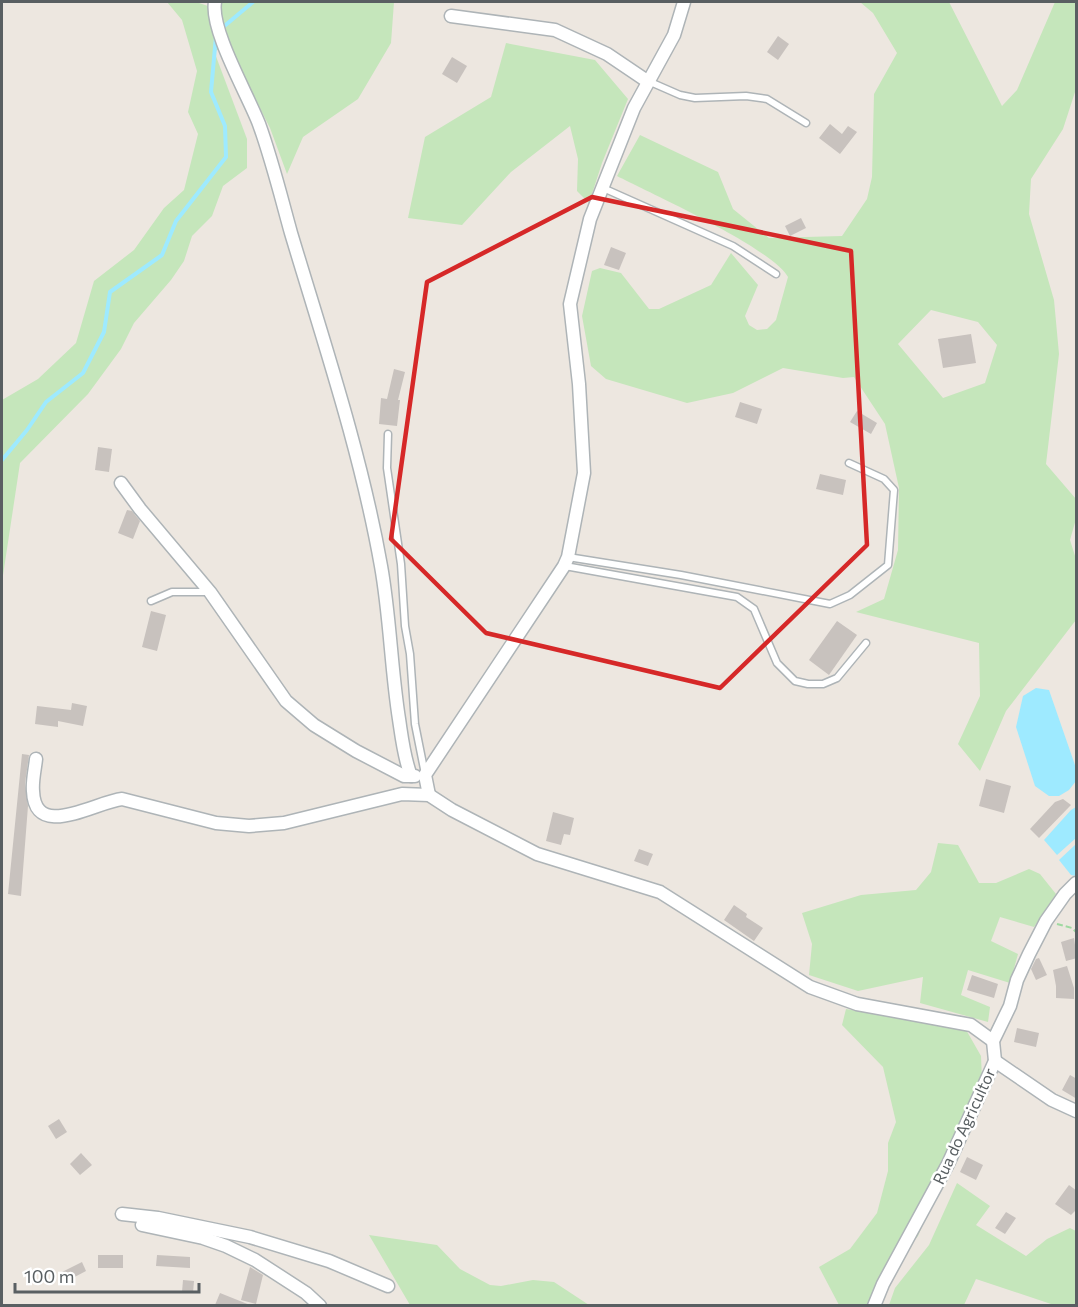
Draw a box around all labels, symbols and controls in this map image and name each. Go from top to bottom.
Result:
street label: Rua do Agricultor [928,1064,999,1187]
scale bar [15,1256,200,1294]
text: 100 m [24,1265,74,1287]

